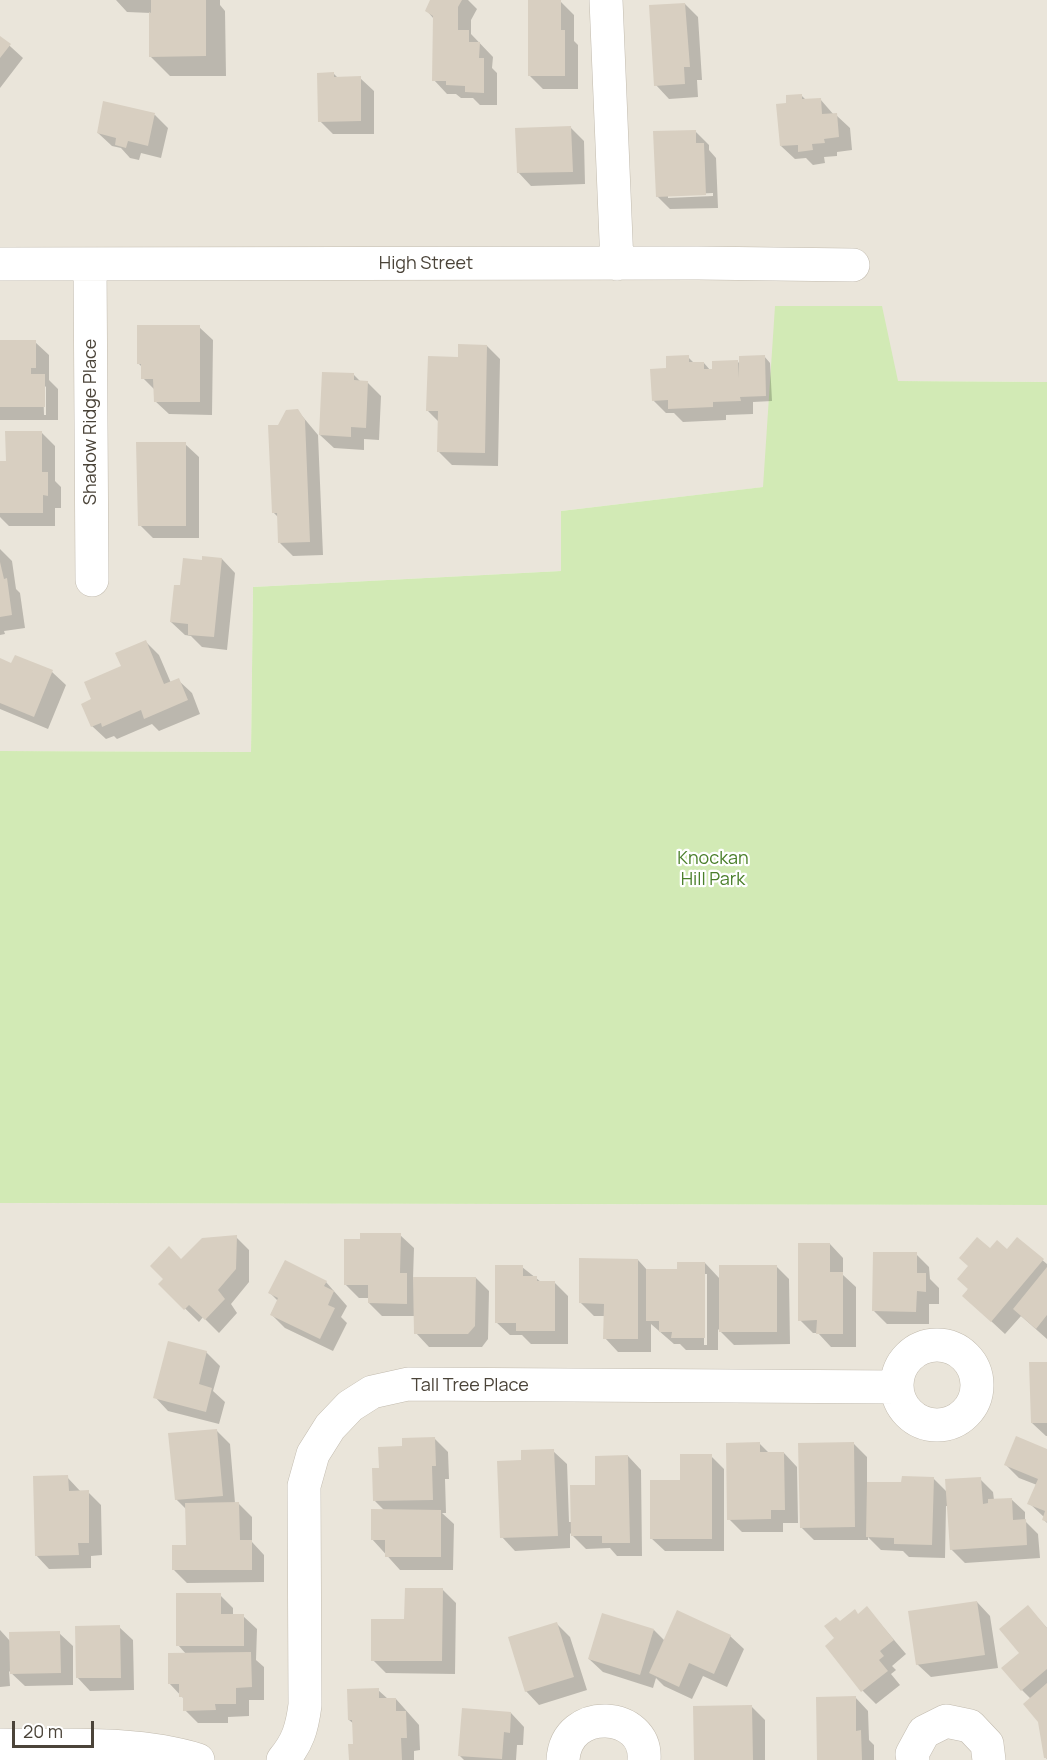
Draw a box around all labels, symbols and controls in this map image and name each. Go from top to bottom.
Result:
street label: High Street [379,253,473,275]
street label: Shadow Ridge Place [80,339,102,505]
park label: Knockan Hill Park [677,848,749,890]
street label: Tall Tree Place [411,1375,529,1397]
scale bar [15,1709,98,1747]
text: 20 m [23,1719,63,1743]

